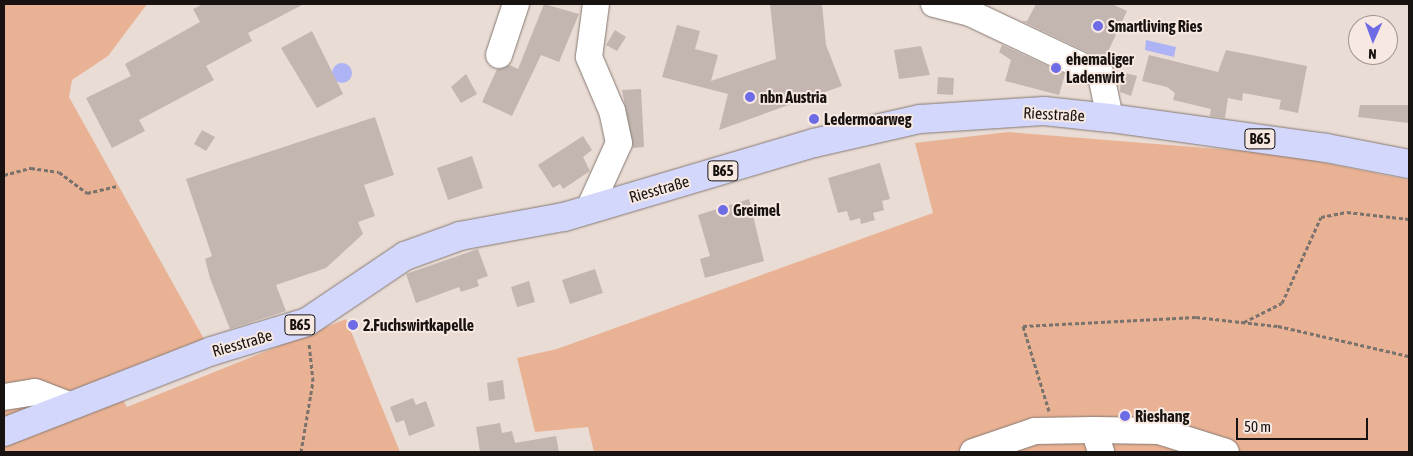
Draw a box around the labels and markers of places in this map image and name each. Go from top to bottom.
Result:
place label: Smartliving Ries [1108,16,1202,36]
marker: Smartliving Ries [1092,20,1104,32]
place label: ehemaliger Ladenwirt [1066,49,1134,87]
marker: ehemaliger Ladenwirt [1050,62,1062,74]
place label: nbn Austria [760,87,827,107]
marker: nbn Austria [744,91,756,103]
place label: Ledermoarweg [824,109,912,129]
marker: Ledermoarweg [808,113,820,125]
place label: Greimel [733,200,780,220]
marker: Greimel [717,204,729,216]
place label: 2.Fuchswirtkapelle [363,315,474,335]
marker: 2.Fuchswirtkapelle [347,319,359,331]
place label: Rieshang [1135,406,1189,426]
marker: Rieshang [1119,410,1131,422]

